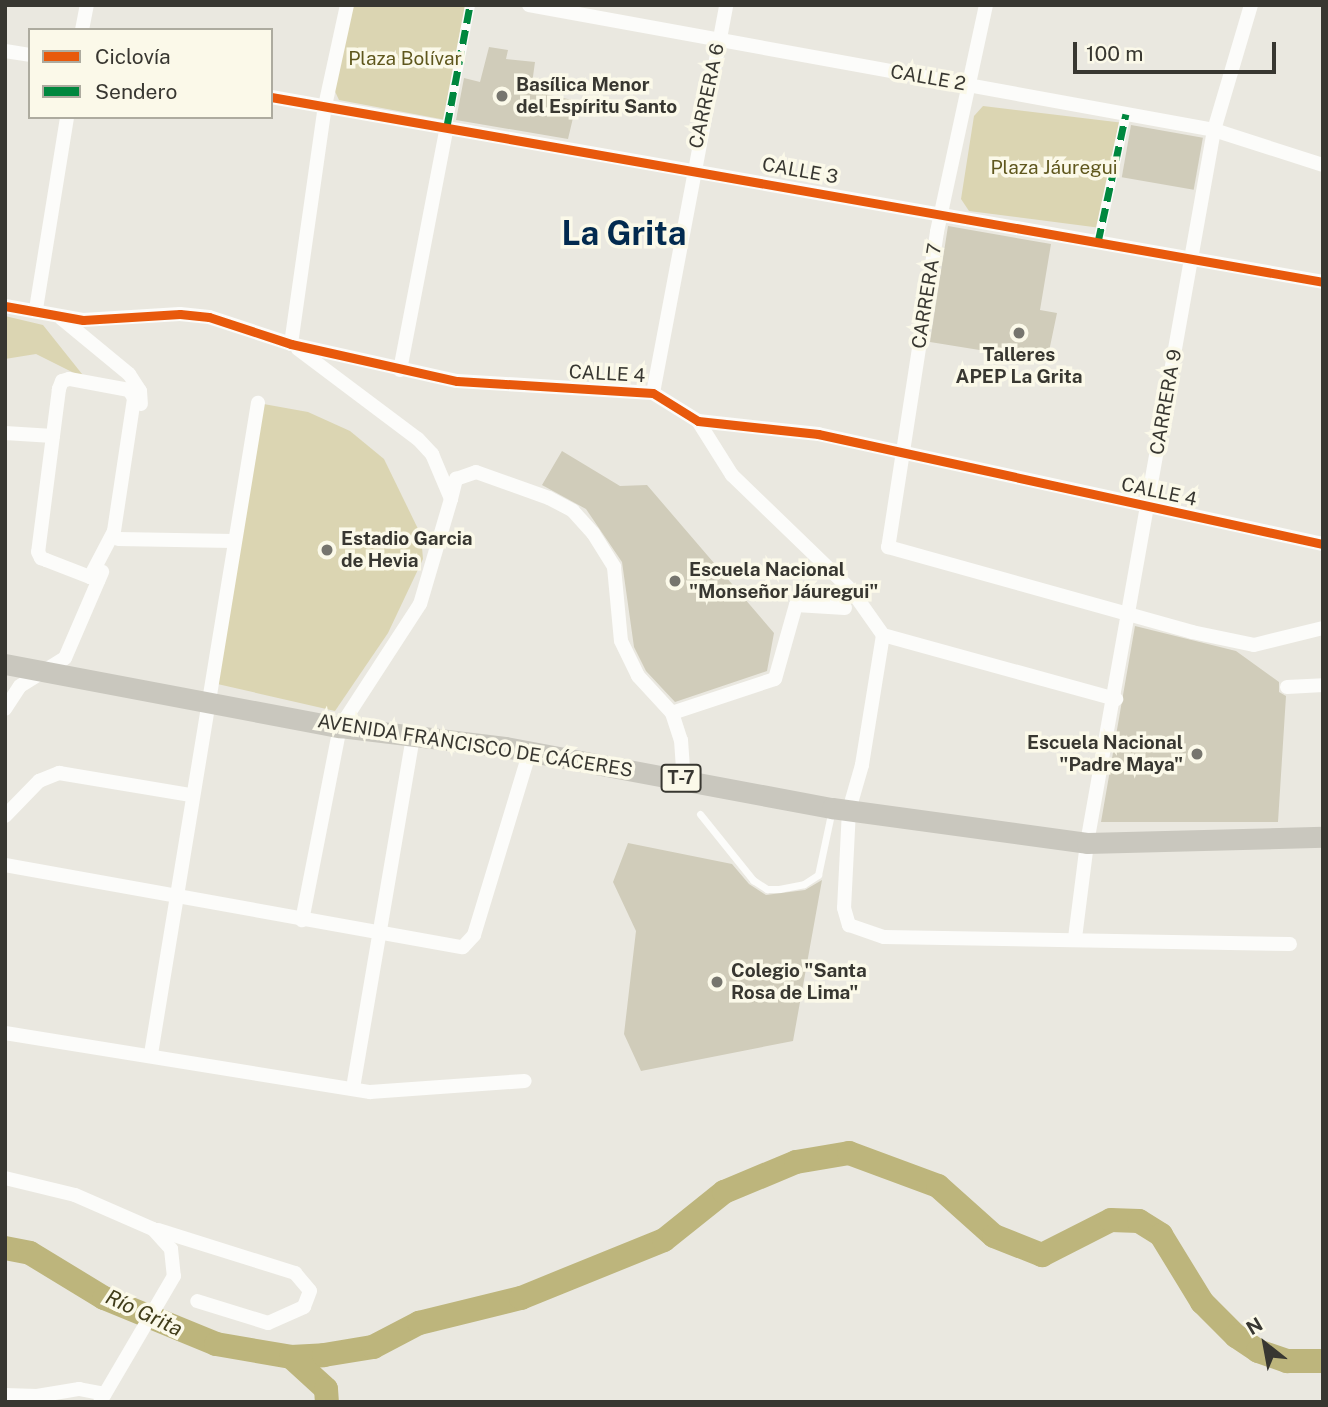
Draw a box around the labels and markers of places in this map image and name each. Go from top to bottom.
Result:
place label: Basílica Menor del Espíritu Santo [516,74,677,118]
marker: Basílica Menor del Espíritu Santo [494,88,510,104]
marker: Talleres APEP La Grita [1011,325,1027,341]
place label: Talleres APEP La Grita [956,344,1082,388]
place label: Estadio Garcia de Hevia [341,528,473,572]
marker: Estadio Garcia de Hevia [319,542,335,558]
place label: Escuela Nacional "Monseñor Jáuregui" [689,559,878,603]
marker: Escuela Nacional "Monseñor Jáuregui" [667,573,683,589]
place label: Escuela Nacional "Padre Maya" [1027,732,1183,776]
marker: Escuela Nacional "Padre Maya" [1189,746,1205,762]
place label: Colegio "Santa Rosa de Lima" [731,960,867,1004]
marker: Colegio "Santa Rosa de Lima" [709,974,725,990]

